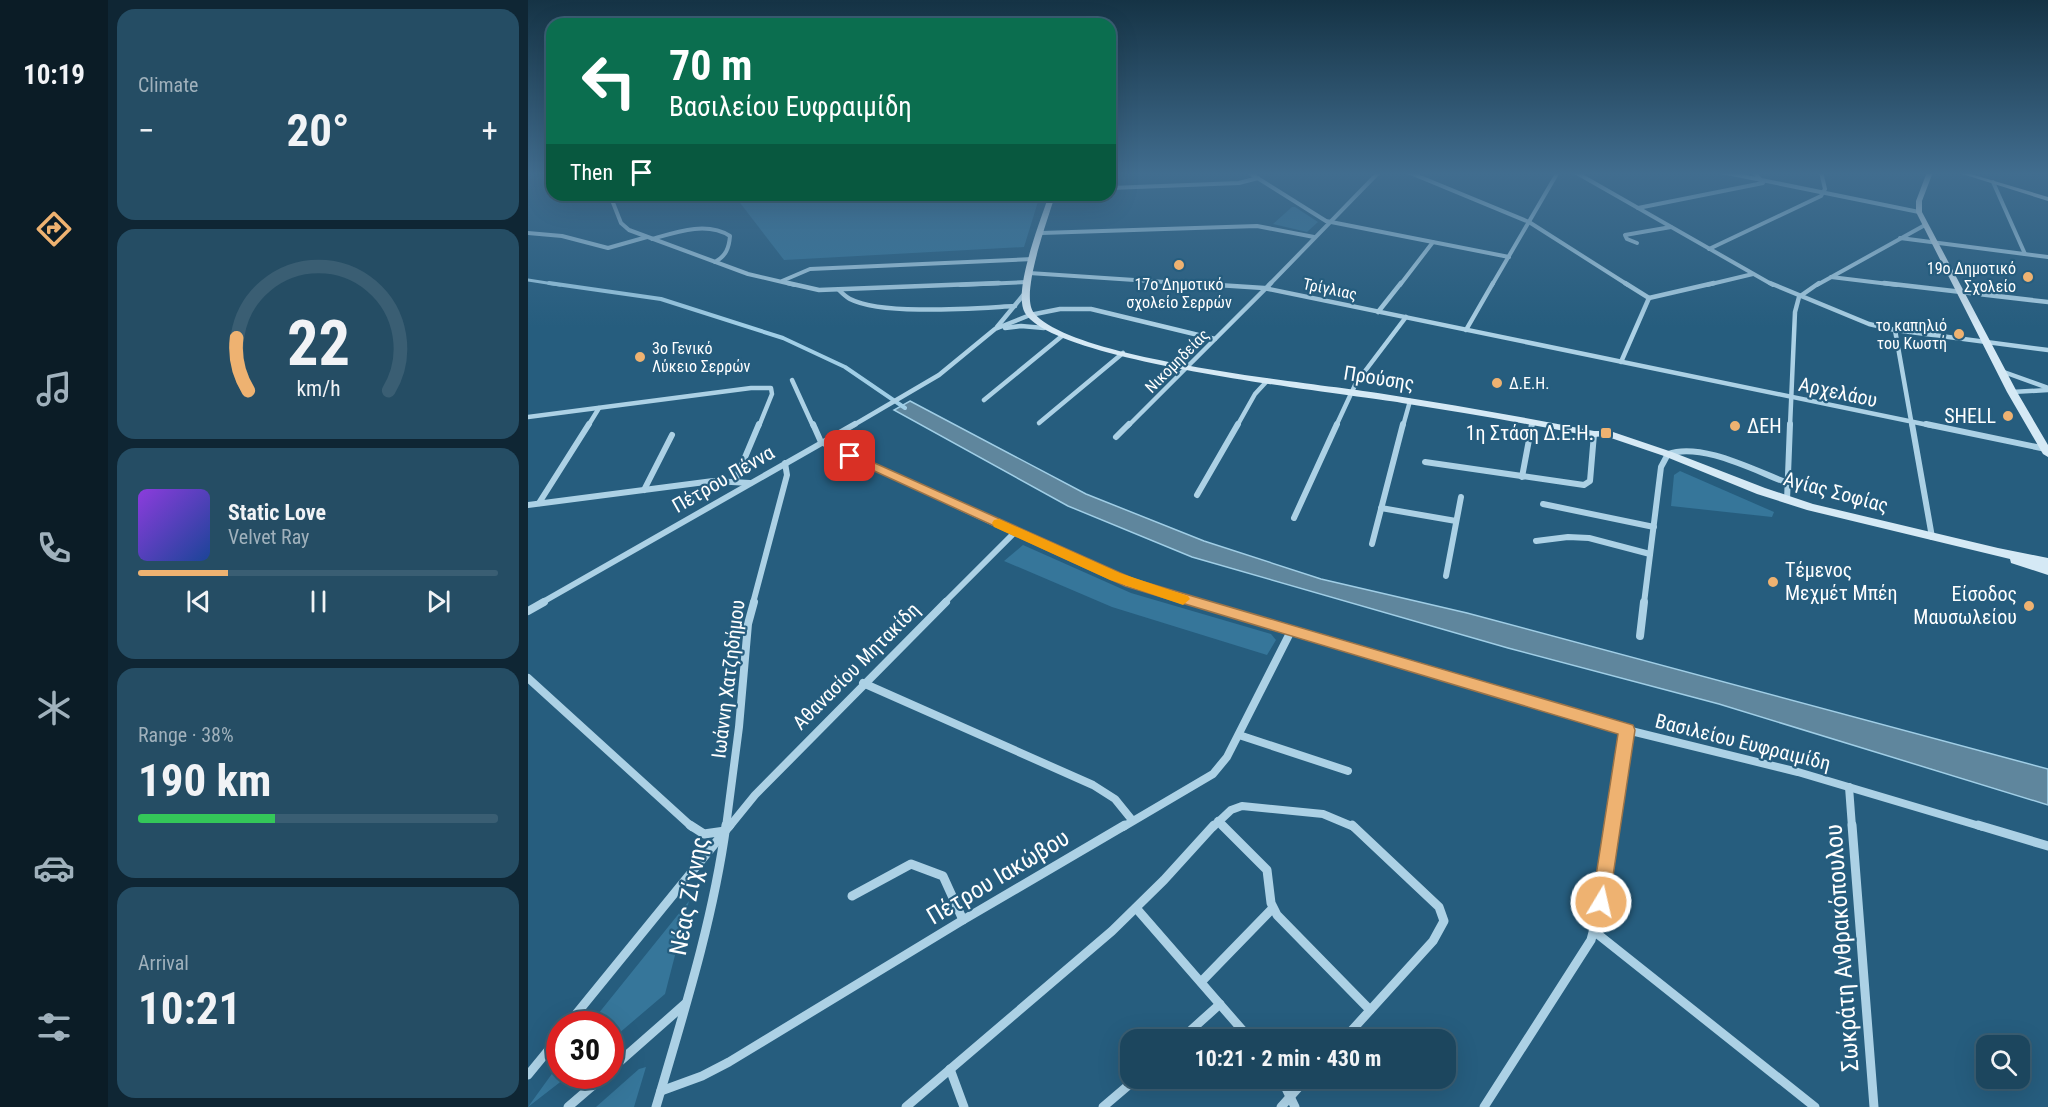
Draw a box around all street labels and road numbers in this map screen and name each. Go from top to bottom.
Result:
street label: Τρίγλιας [1301,274,1359,304]
street label: Νικομηδείας [1141,325,1213,397]
street label: Προύσης [1342,361,1416,395]
street label: Αρχελάου [1796,372,1880,412]
street label: Πέτρου Πέννα [668,440,778,518]
street label: Αγίας Σοφίας [1781,466,1891,518]
street label: Ιωάννη Χατζηδήμου [706,598,750,760]
street label: Αθανασίου Μητακίδη [788,598,924,734]
street label: Βασιλείου Ευφραιμίδη [1653,709,1833,775]
street label: Σωκράτη Ανθρακόπουλου [1819,823,1865,1073]
street label: Πέτρου Ιακώβου [922,824,1074,930]
street label: Νέας Ζίχνης [664,834,714,958]

